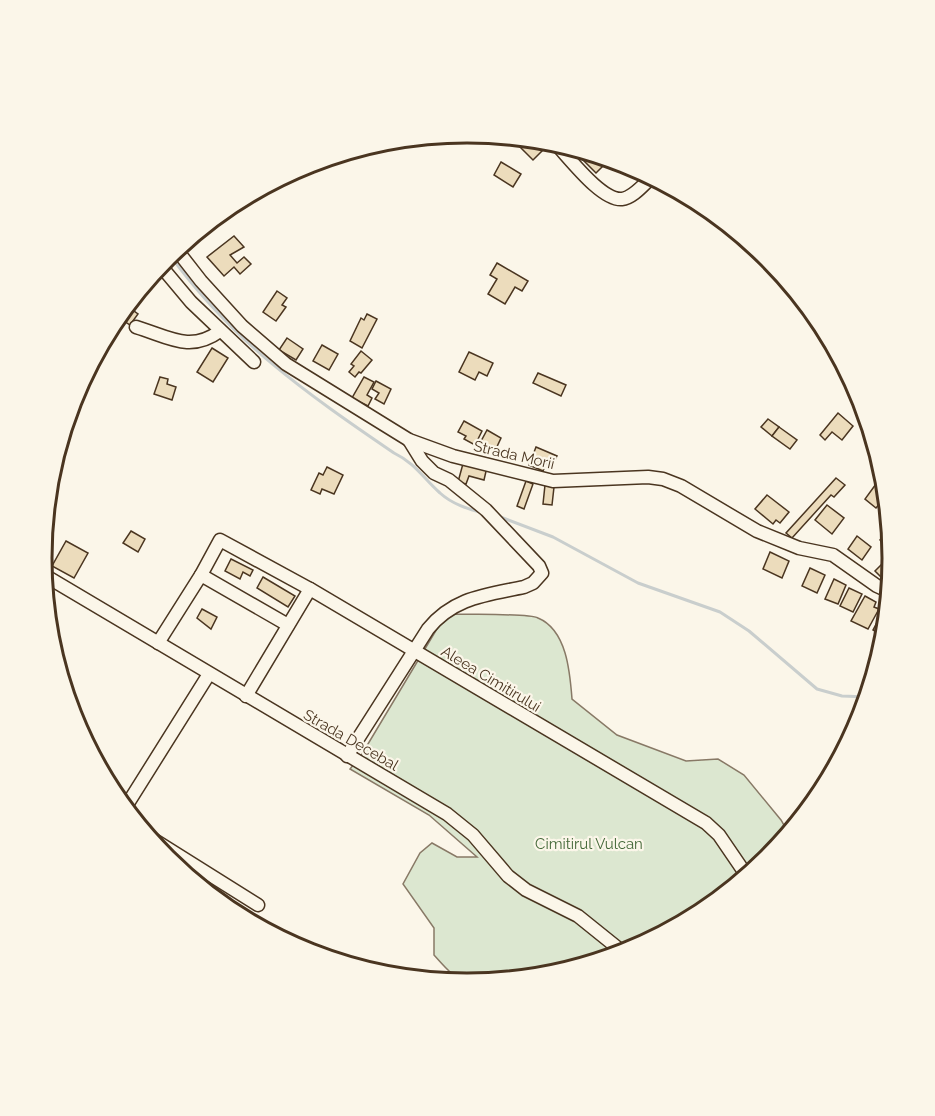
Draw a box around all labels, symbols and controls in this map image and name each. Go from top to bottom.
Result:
street label: Strada Morii [472,437,556,473]
street label: Aleea Cimitirului [438,642,544,716]
street label: Strada Decebal [300,706,403,775]
park label: Cimitirul Vulcan [535,835,643,853]

